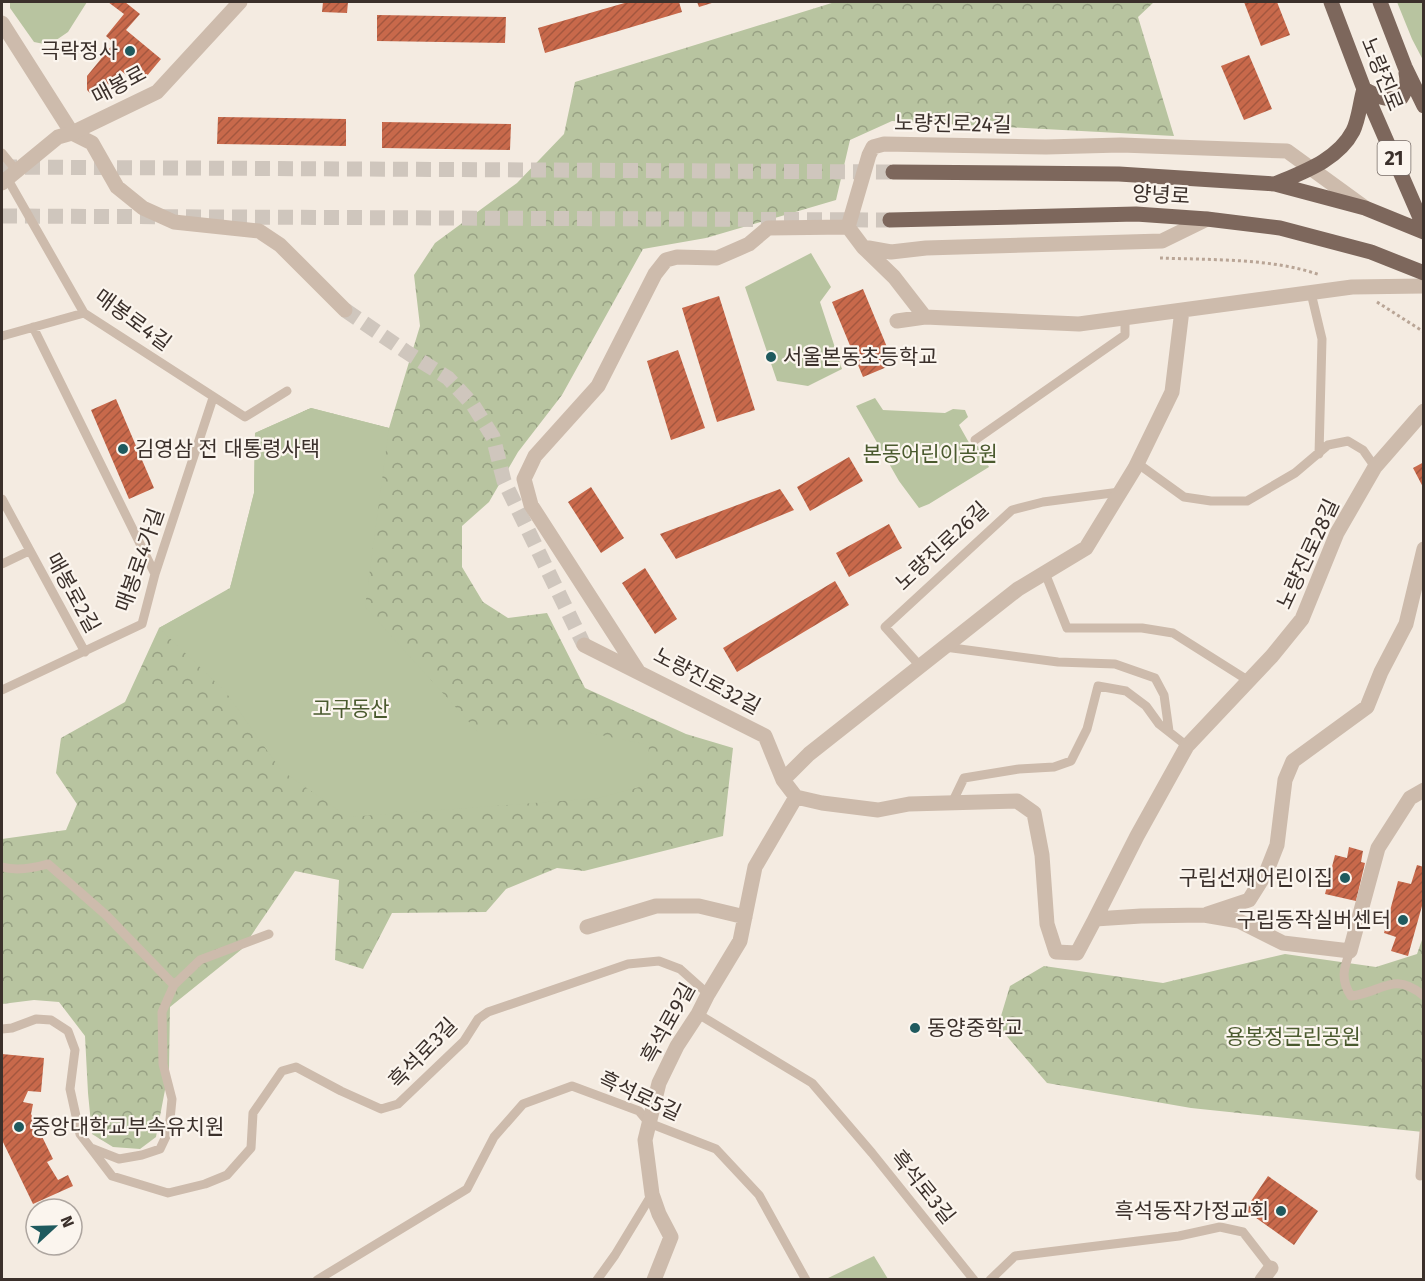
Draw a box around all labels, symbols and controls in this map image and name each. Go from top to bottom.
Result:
street label: 노량진로 [1355,33,1409,115]
place label: 극락정사 [41,38,118,64]
marker: 극락정사 [123,44,137,58]
street label: 매봉로 [87,60,151,110]
street label: 노량진로24길 [894,110,1012,138]
road number: 21 [1378,141,1410,175]
street label: 양녕로 [1131,181,1191,209]
street label: 매봉로4길 [90,283,176,357]
place label: 서울본동초등학교 [783,344,938,370]
marker: 서울본동초등학교 [764,350,778,364]
place label: 김영삼 전 대통령사택 [135,436,320,462]
park label: 본동어린이공원 [862,441,998,467]
marker: 김영삼 전 대통령사택 [116,442,130,456]
street label: 노량진로28길 [1271,495,1345,613]
street label: 노량진로26길 [890,496,994,596]
street label: 매봉로4가길 [110,505,170,615]
street label: 매봉로2길 [40,548,106,638]
street label: 노량진로32길 [649,642,765,720]
park label: 고구동산 [312,696,390,722]
place label: 구립선재어린이집 [1178,865,1333,891]
marker: 구립선재어린이집 [1338,871,1352,885]
place label: 구립동작실버센터 [1236,907,1391,933]
marker: 구립동작실버센터 [1396,913,1410,927]
street label: 흑석로9길 [635,978,701,1068]
street label: 흑석로3길 [383,1012,463,1094]
place label: 동양중학교 [927,1015,1024,1041]
marker: 동양중학교 [908,1021,922,1035]
park label: 용봉정근린공원 [1225,1024,1361,1050]
street label: 흑석로5길 [595,1066,685,1126]
place label: 중앙대학교부속유치원 [31,1114,224,1140]
marker: 중앙대학교부속유치원 [12,1120,26,1134]
street label: 흑석로3길 [885,1145,961,1229]
north arrow [24,1197,84,1257]
place label: 흑석동작가정교회 [1114,1198,1269,1224]
marker: 흑석동작가정교회 [1274,1204,1288,1218]
text: N [57,1213,78,1230]

